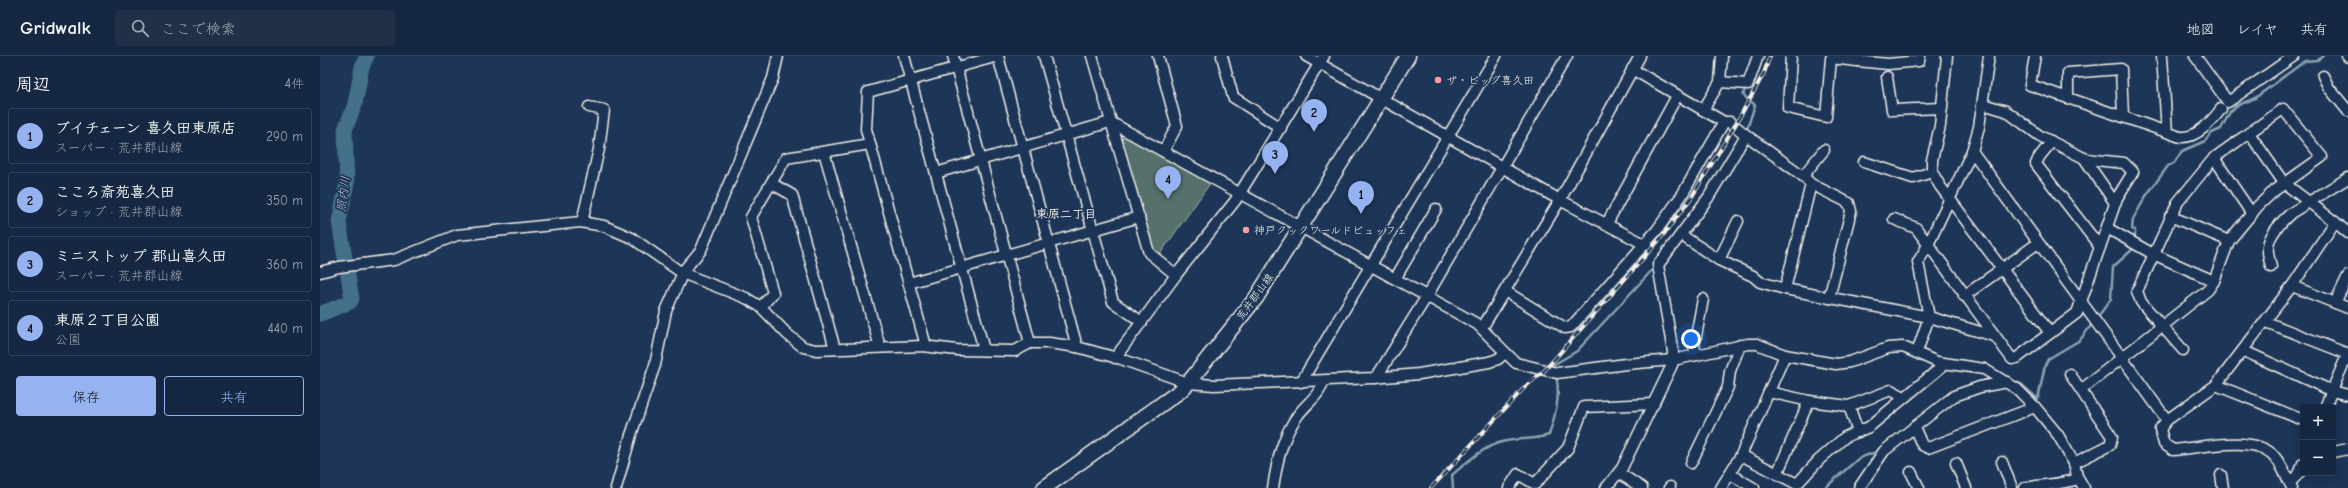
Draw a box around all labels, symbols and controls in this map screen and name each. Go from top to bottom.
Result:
search box [115,10,395,46]
text: Gridwalk [20,17,91,39]
icon: search [129,17,151,39]
text: ここで検索 [161,20,236,38]
text: 地図 [2187,21,2215,38]
text: レイヤ [2237,21,2278,38]
text: 共有 [2300,21,2328,38]
place label: ザ・ビッグ喜久田 [1446,74,1534,87]
text: 周辺 [16,75,50,94]
marker: ザ・ビッグ喜久田 [1433,75,1443,85]
text: 4件 [285,76,304,91]
pin: 2 [1301,99,1327,132]
text: ブイチェーン 喜久田東原店 [55,119,236,137]
text: 1 [27,129,33,144]
text: 290 m [266,129,303,144]
text: スーパー · 荒井郡山線 [55,140,182,155]
pin: 3 [1262,141,1288,174]
pin: 4 [1155,166,1181,199]
water label: 照内川 [334,175,352,213]
pin: 1 [1348,181,1374,214]
text: こころ斎苑喜久田 [55,183,175,201]
text: 2 [27,193,33,208]
text: 350 m [266,193,303,208]
text: ショップ · 荒井郡山線 [55,204,182,219]
district label: 東原二丁目 [1036,207,1096,221]
place label: 神戸クックワールドビュッフェ [1254,224,1407,237]
marker: 神戸クックワールドビュッフェ [1241,225,1251,235]
text: ミニストップ 郡山喜久田 [55,247,227,265]
text: 3 [27,257,33,272]
text: 360 m [266,257,303,272]
text: スーパー · 荒井郡山線 [55,268,182,283]
street label: 荒井郡山線 [1234,271,1276,323]
text: 東原２丁目公園 [55,311,160,329]
text: 4 [27,321,33,336]
text: 440 m [267,321,303,336]
your location [1681,329,1701,349]
text: 公園 [55,332,81,347]
button: 保存 [16,376,156,416]
button: 共有 [164,376,304,416]
map controls [2300,404,2336,476]
button: + [2300,404,2336,440]
button: − [2300,440,2336,476]

